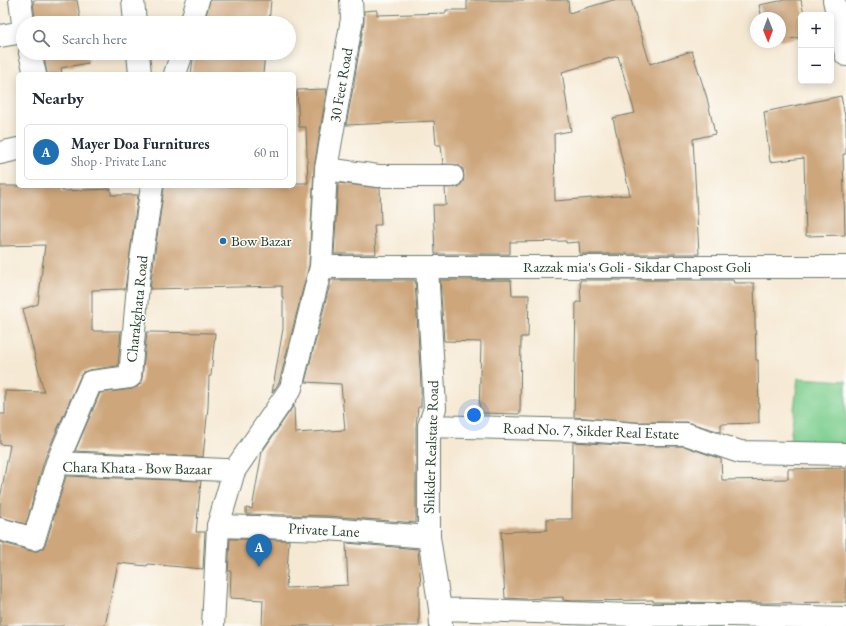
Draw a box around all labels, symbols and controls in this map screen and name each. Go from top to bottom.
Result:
north arrow [750,12,786,48]
map controls [798,12,834,84]
button: + [798,12,834,48]
search box [16,16,296,60]
icon: search [30,27,52,49]
text: Search here [62,29,127,48]
street label: 30 Feet Road [325,46,356,124]
button: − [798,48,834,84]
text: Nearby [32,87,84,109]
text: Mayer Doa Furnitures [71,134,210,153]
text: A [41,144,51,161]
text: 60 m [254,144,279,161]
text: Shop · Private Lane [71,153,167,170]
place label: Bow Bazar [231,231,291,250]
marker: Bow Bazar [218,236,228,246]
street label: Charakghata Road [121,254,152,364]
street label: Razzak mia's Goli - Sikdar Chapost Goli [523,257,751,276]
street label: Shikder Realstate Road [419,380,442,514]
your location [464,405,484,425]
street label: Road No. 7, Sikder Real Estate [503,418,680,443]
street label: Chara Khata - Bow Bazaar [62,457,212,478]
street label: Private Lane [288,518,360,541]
pin: A [246,534,272,567]

